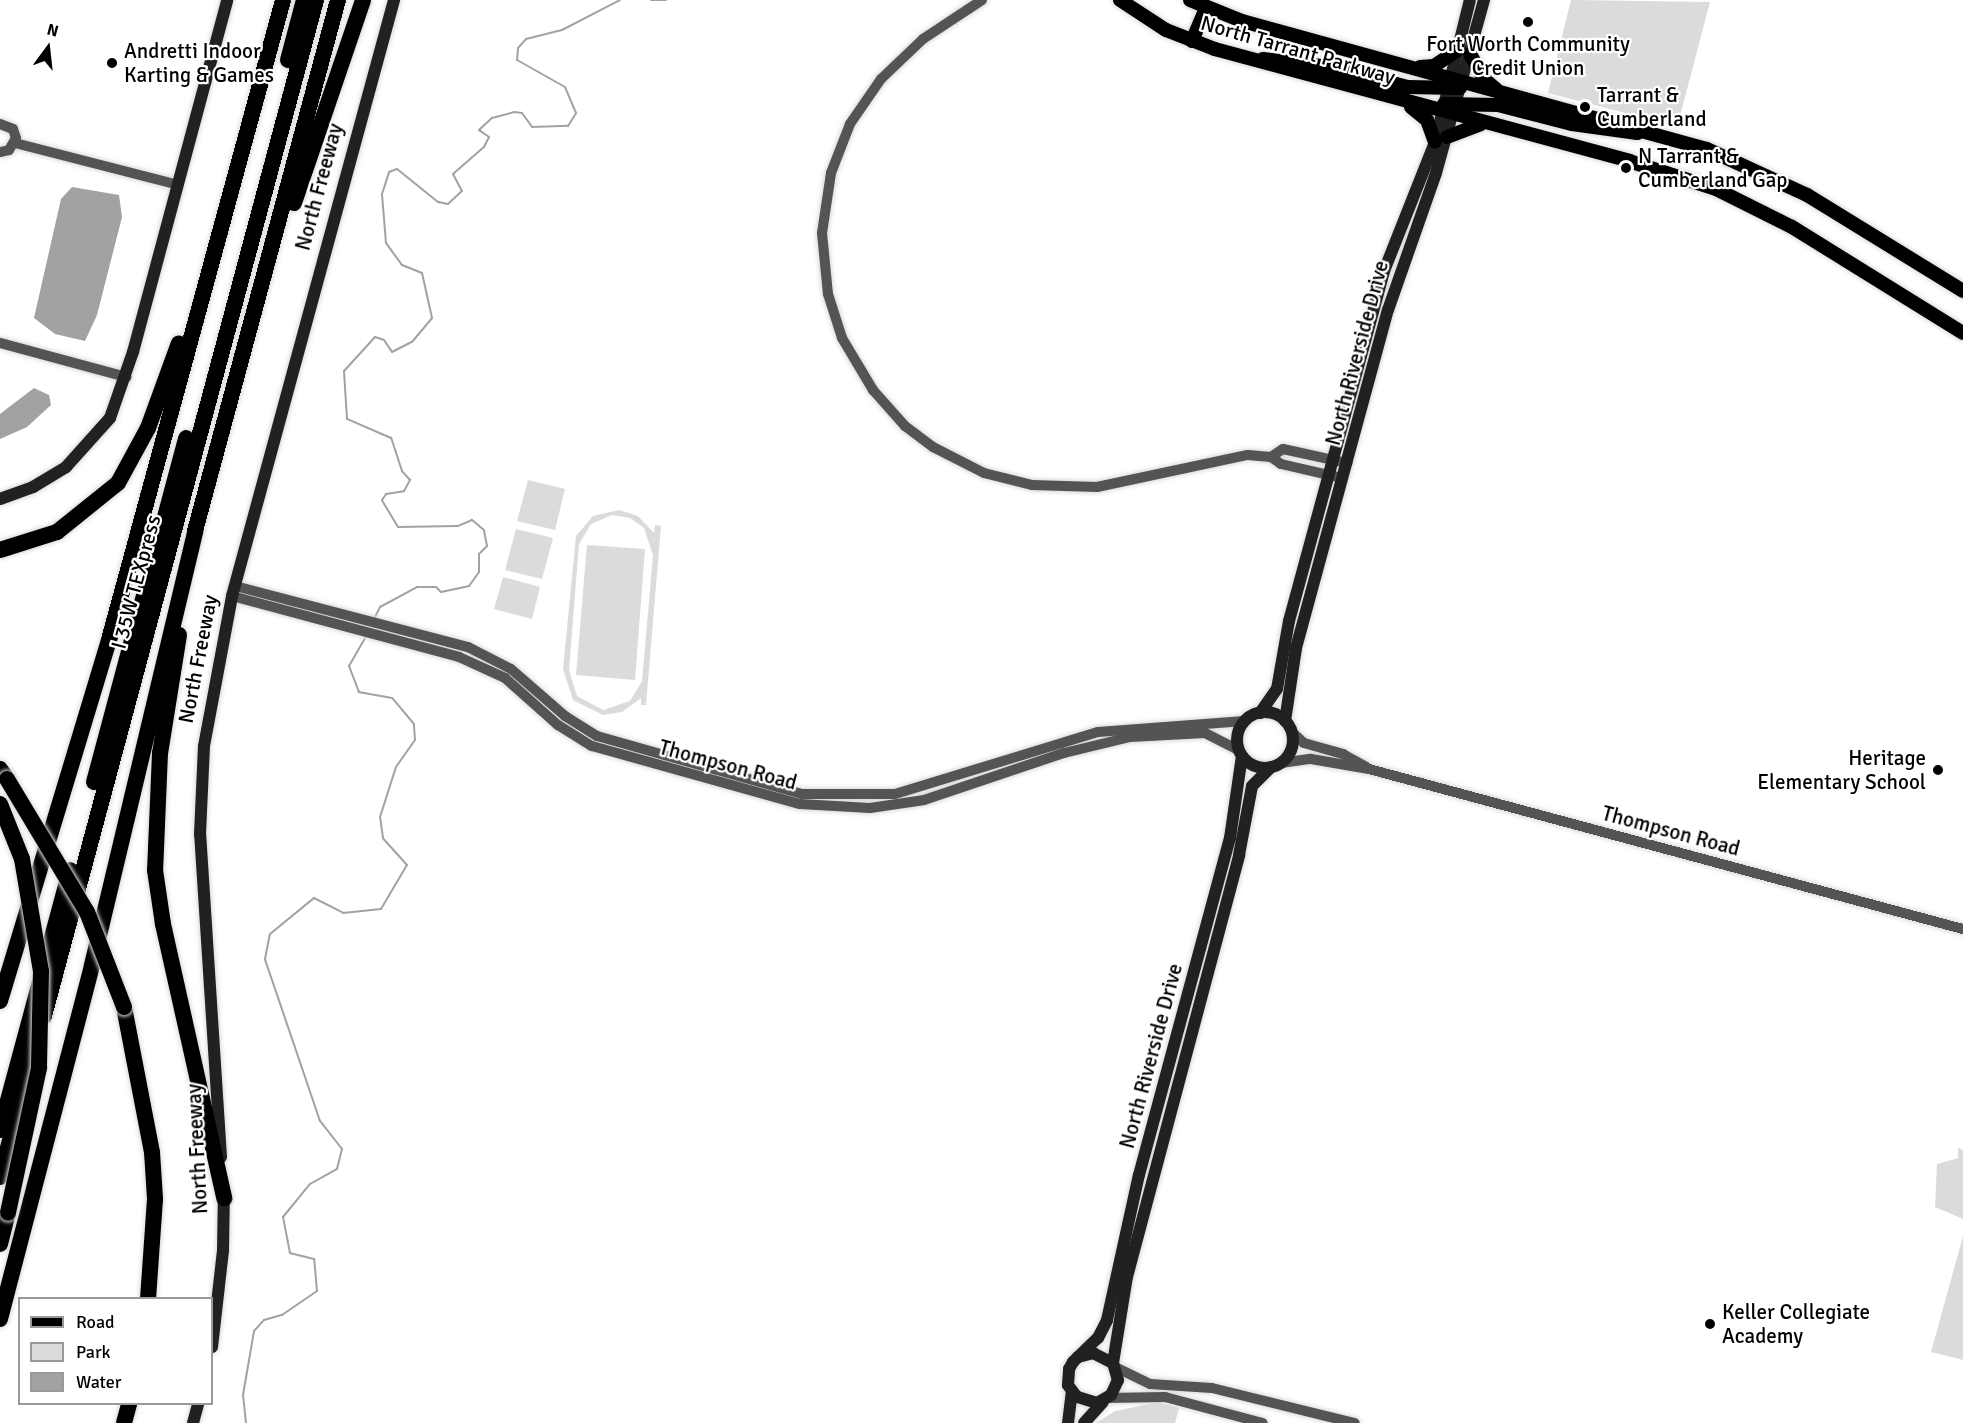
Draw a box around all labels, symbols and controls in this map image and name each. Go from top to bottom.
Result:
street label: North Tarrant Parkway [1198,10,1398,90]
marker: Fort Worth Community Credit Union [1521,15,1535,29]
north arrow [18,18,78,78]
text: N [45,20,61,42]
place label: Fort Worth Community Credit Union [1426,31,1630,81]
place label: Andretti Indoor Karting & Games [124,38,274,88]
marker: Andretti Indoor Karting & Games [105,56,119,70]
place label: Tarrant & Cumberland [1597,82,1707,132]
marker: Tarrant & Cumberland [1578,100,1592,114]
street label: North Freeway [290,121,348,253]
place label: N Tarrant & Cumberland Gap [1638,143,1787,193]
marker: N Tarrant & Cumberland Gap [1619,161,1633,175]
street label: North Riverside Drive [1320,258,1394,448]
street label: I 35W TEXpress [106,512,166,652]
street label: North Freeway [173,593,223,725]
street label: Thompson Road [656,734,800,796]
place label: Heritage Elementary School [1757,745,1926,795]
marker: Heritage Elementary School [1931,763,1945,777]
street label: Thompson Road [1599,800,1743,862]
street label: North Riverside Drive [1114,961,1188,1151]
street label: North Freeway [181,1083,213,1215]
legend [18,1297,213,1405]
place label: Keller Collegiate Academy [1722,1299,1870,1349]
text: Road [76,1311,115,1333]
marker: Keller Collegiate Academy [1703,1317,1717,1331]
text: Park [76,1341,111,1363]
text: Water [76,1371,121,1393]

